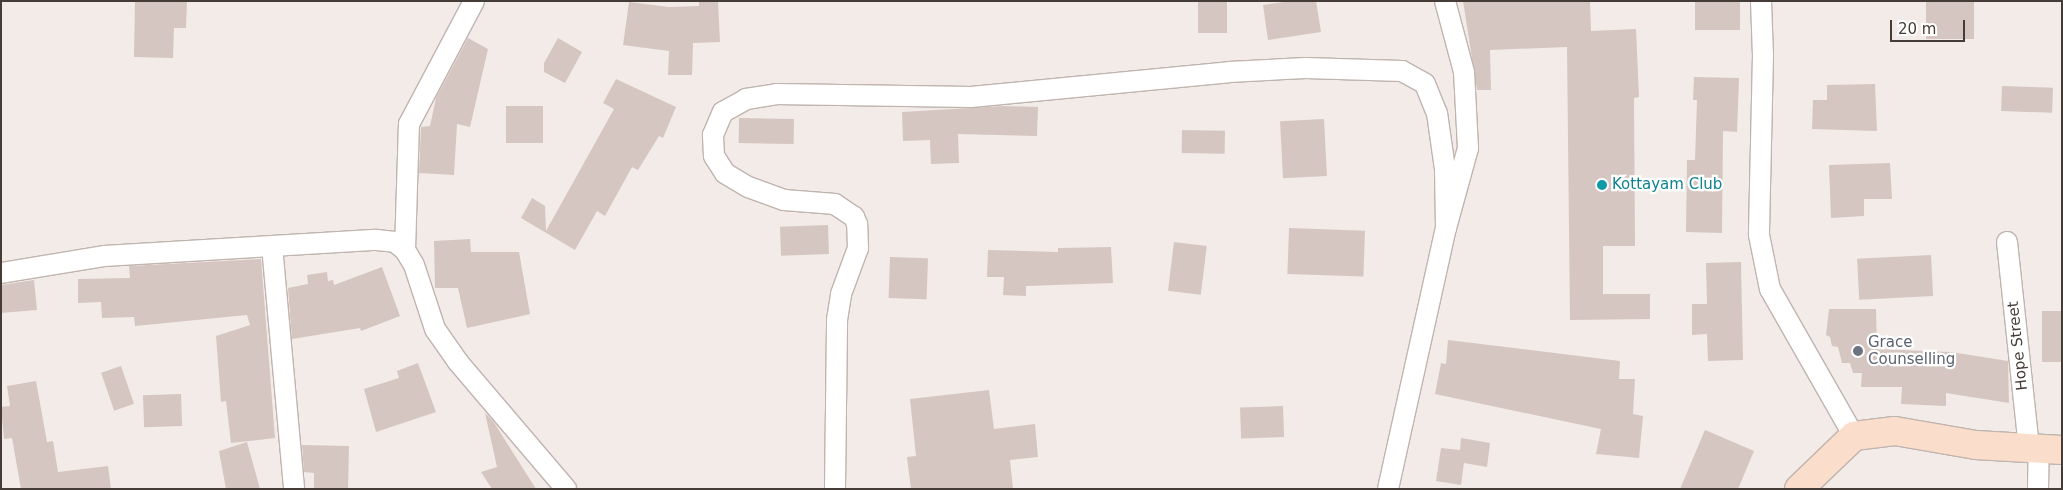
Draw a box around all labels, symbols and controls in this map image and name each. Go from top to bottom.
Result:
scale bar [1893,10,1968,42]
text: 20 m [1898,20,1936,38]
place label: Kottayam Club [1612,176,1722,194]
marker: Kottayam Club [1596,179,1608,191]
street label: Hope Street [2004,301,2032,391]
place label: Grace Counselling [1868,333,1955,368]
marker: Grace Counselling [1852,345,1864,357]

